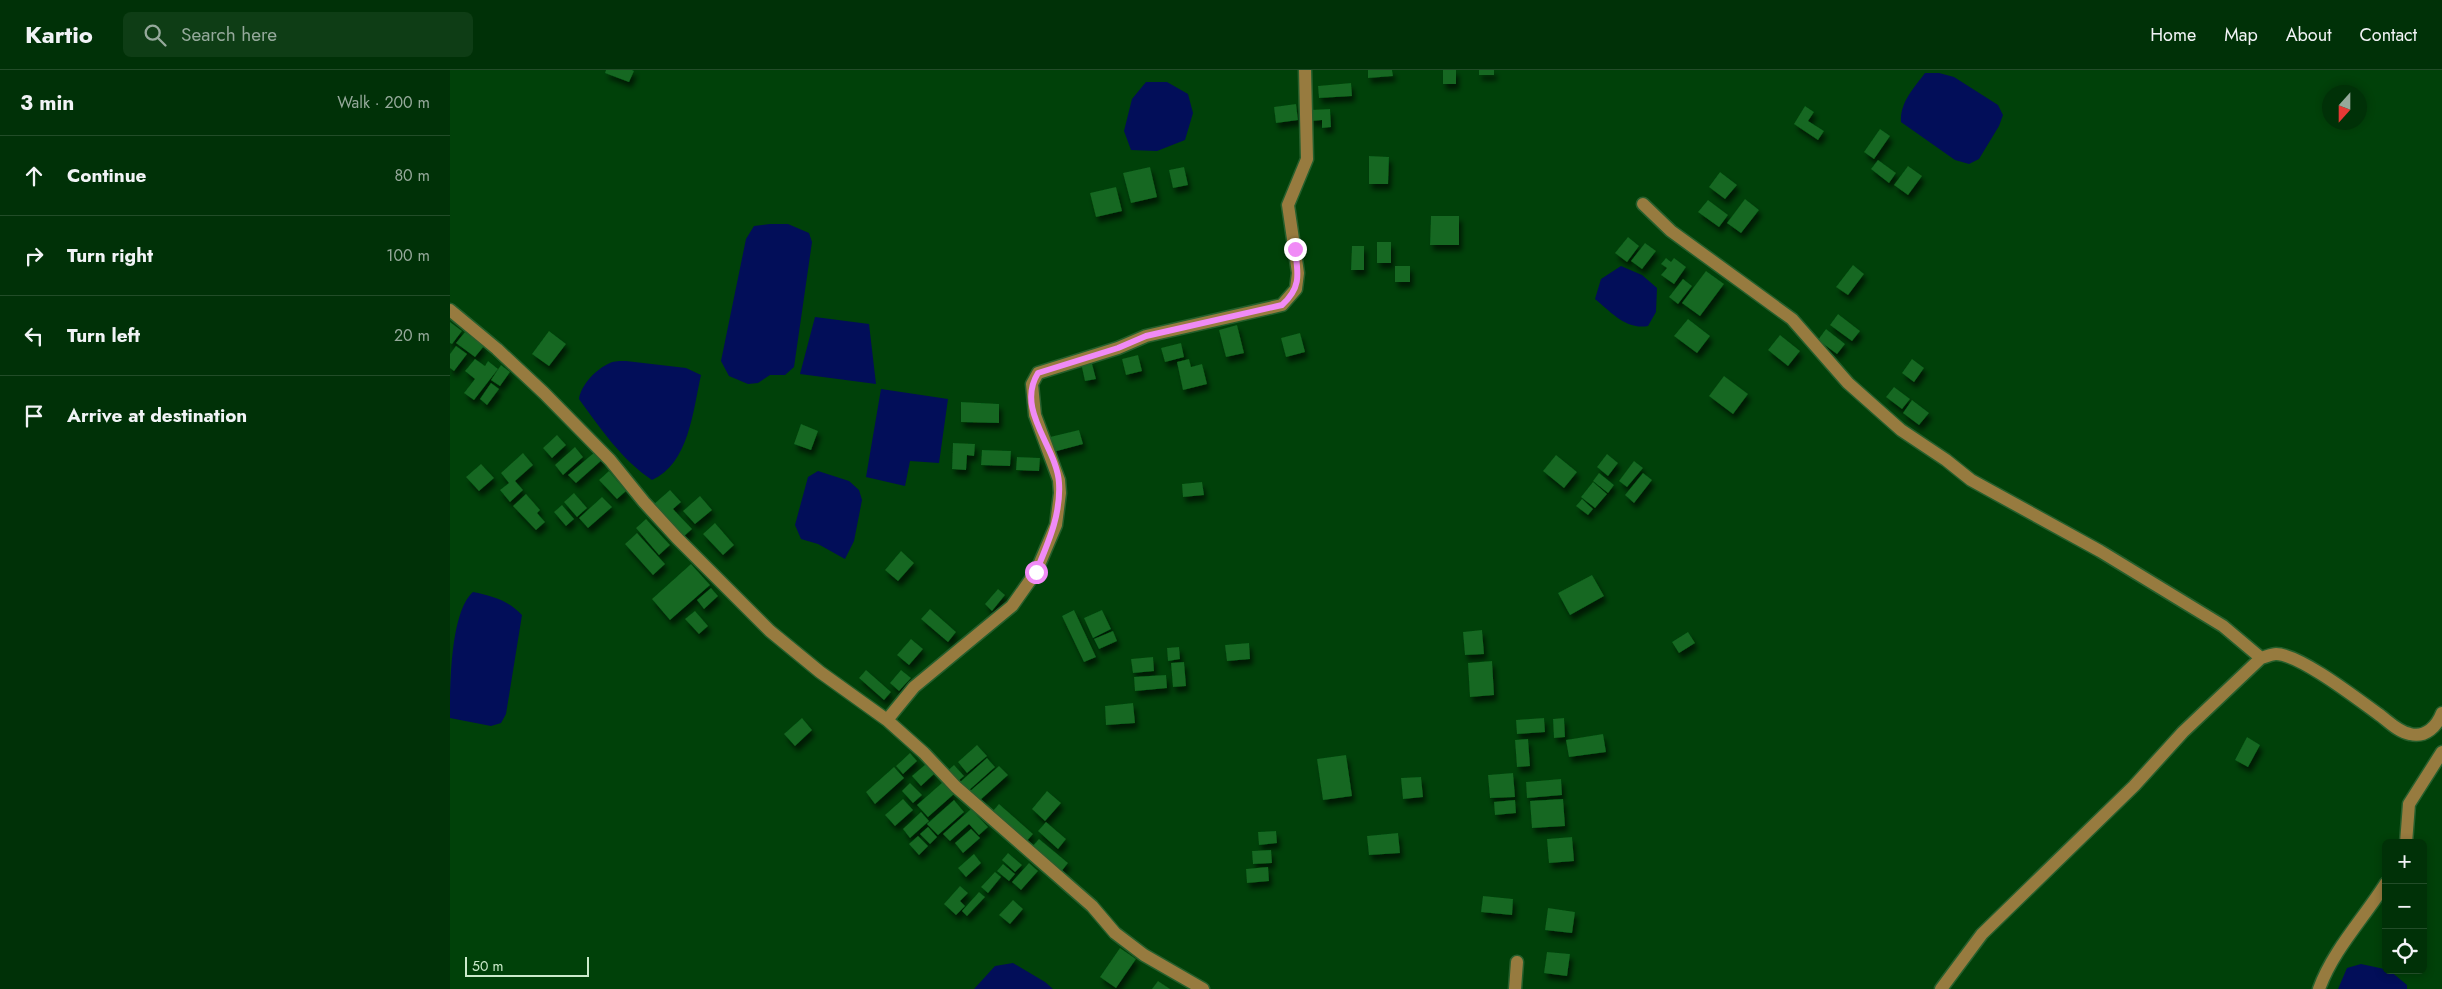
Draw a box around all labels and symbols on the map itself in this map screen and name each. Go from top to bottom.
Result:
north arrow [2322,85,2367,130]
route end [1284,238,1307,261]
route start [1025,561,1048,584]
scale bar [465,954,589,977]

